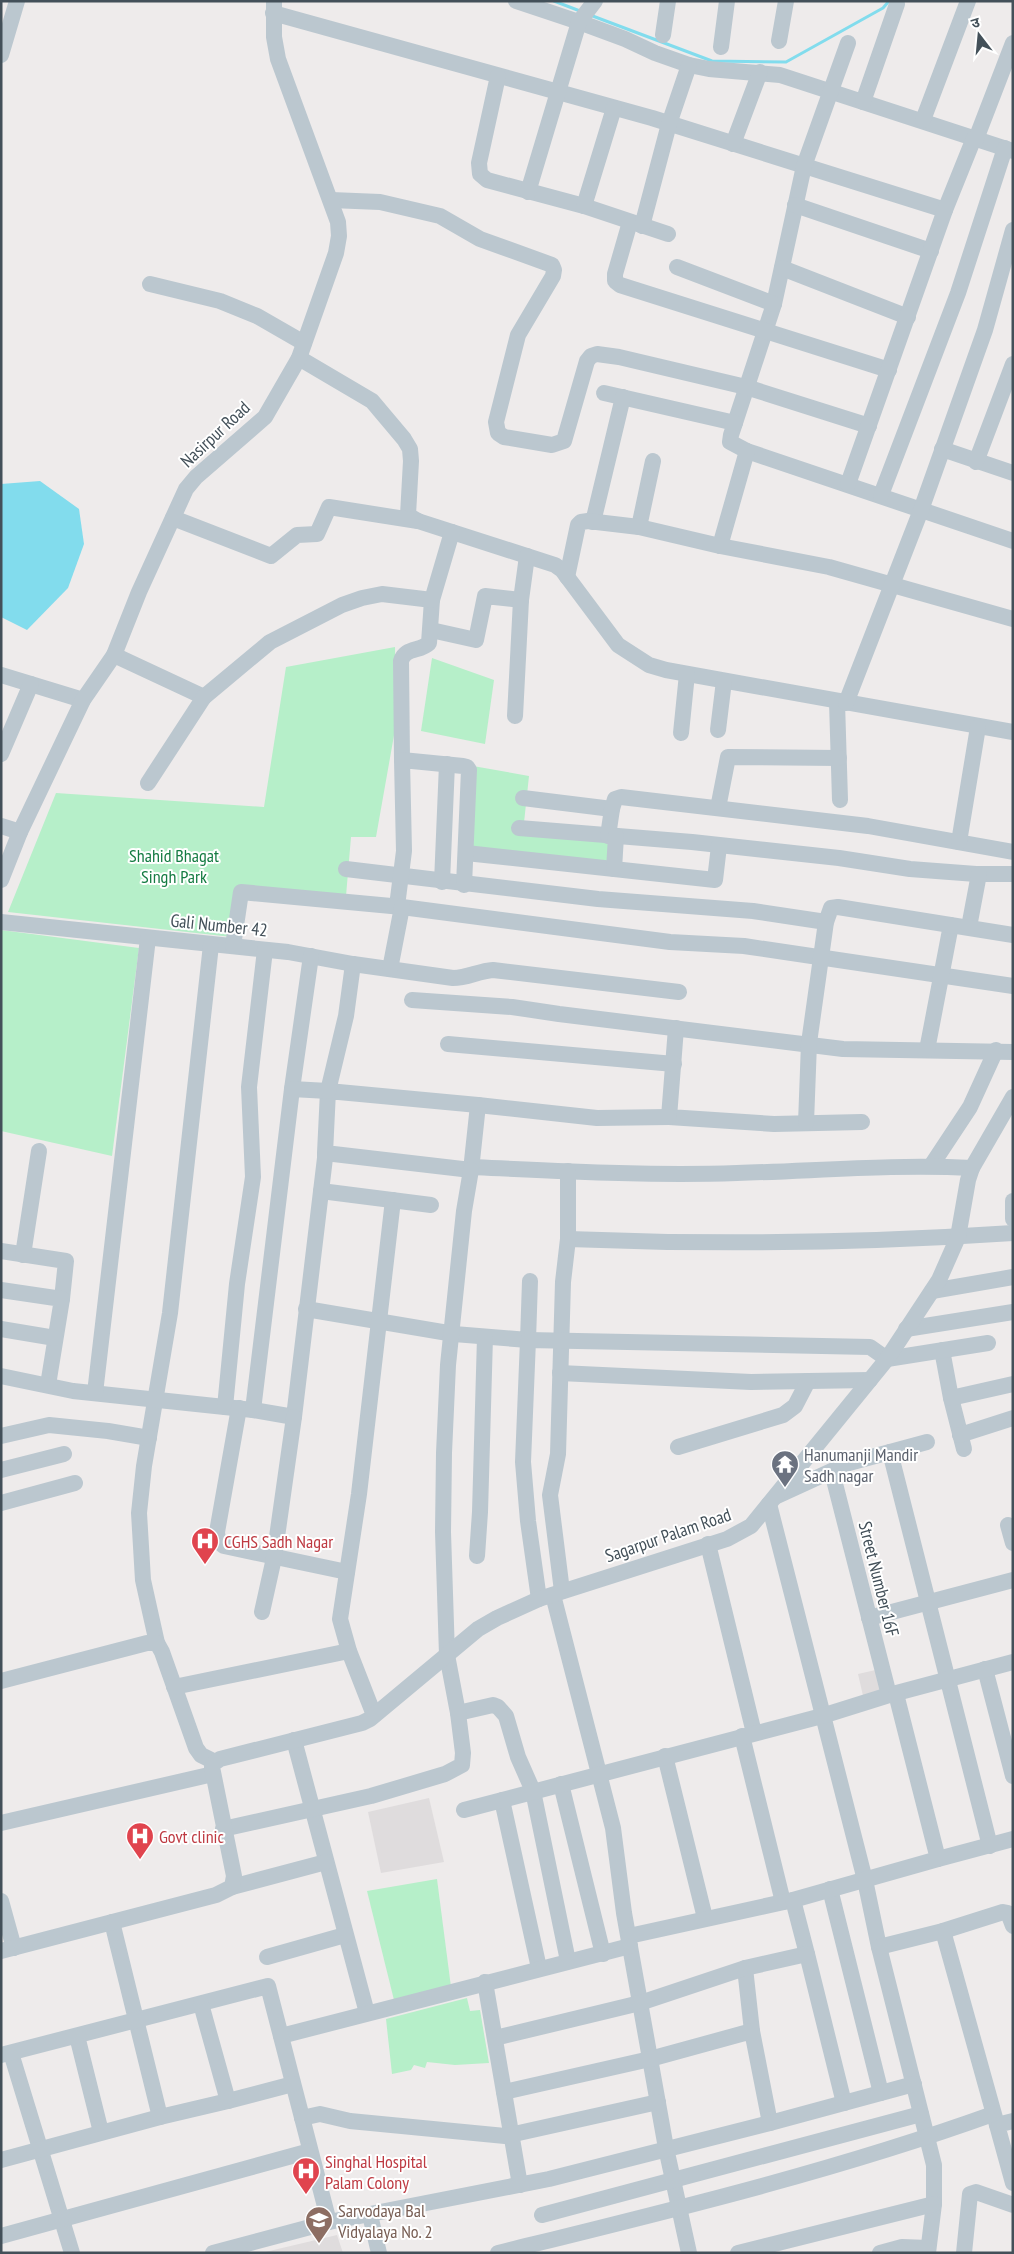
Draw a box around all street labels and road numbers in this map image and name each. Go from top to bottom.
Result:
street label: Nasirpur Road [175,396,255,472]
street label: Gali Number 42 [169,908,269,942]
street label: Sagarpur Palam Road [602,1503,734,1567]
street label: Street Number 16F [854,1519,904,1639]

